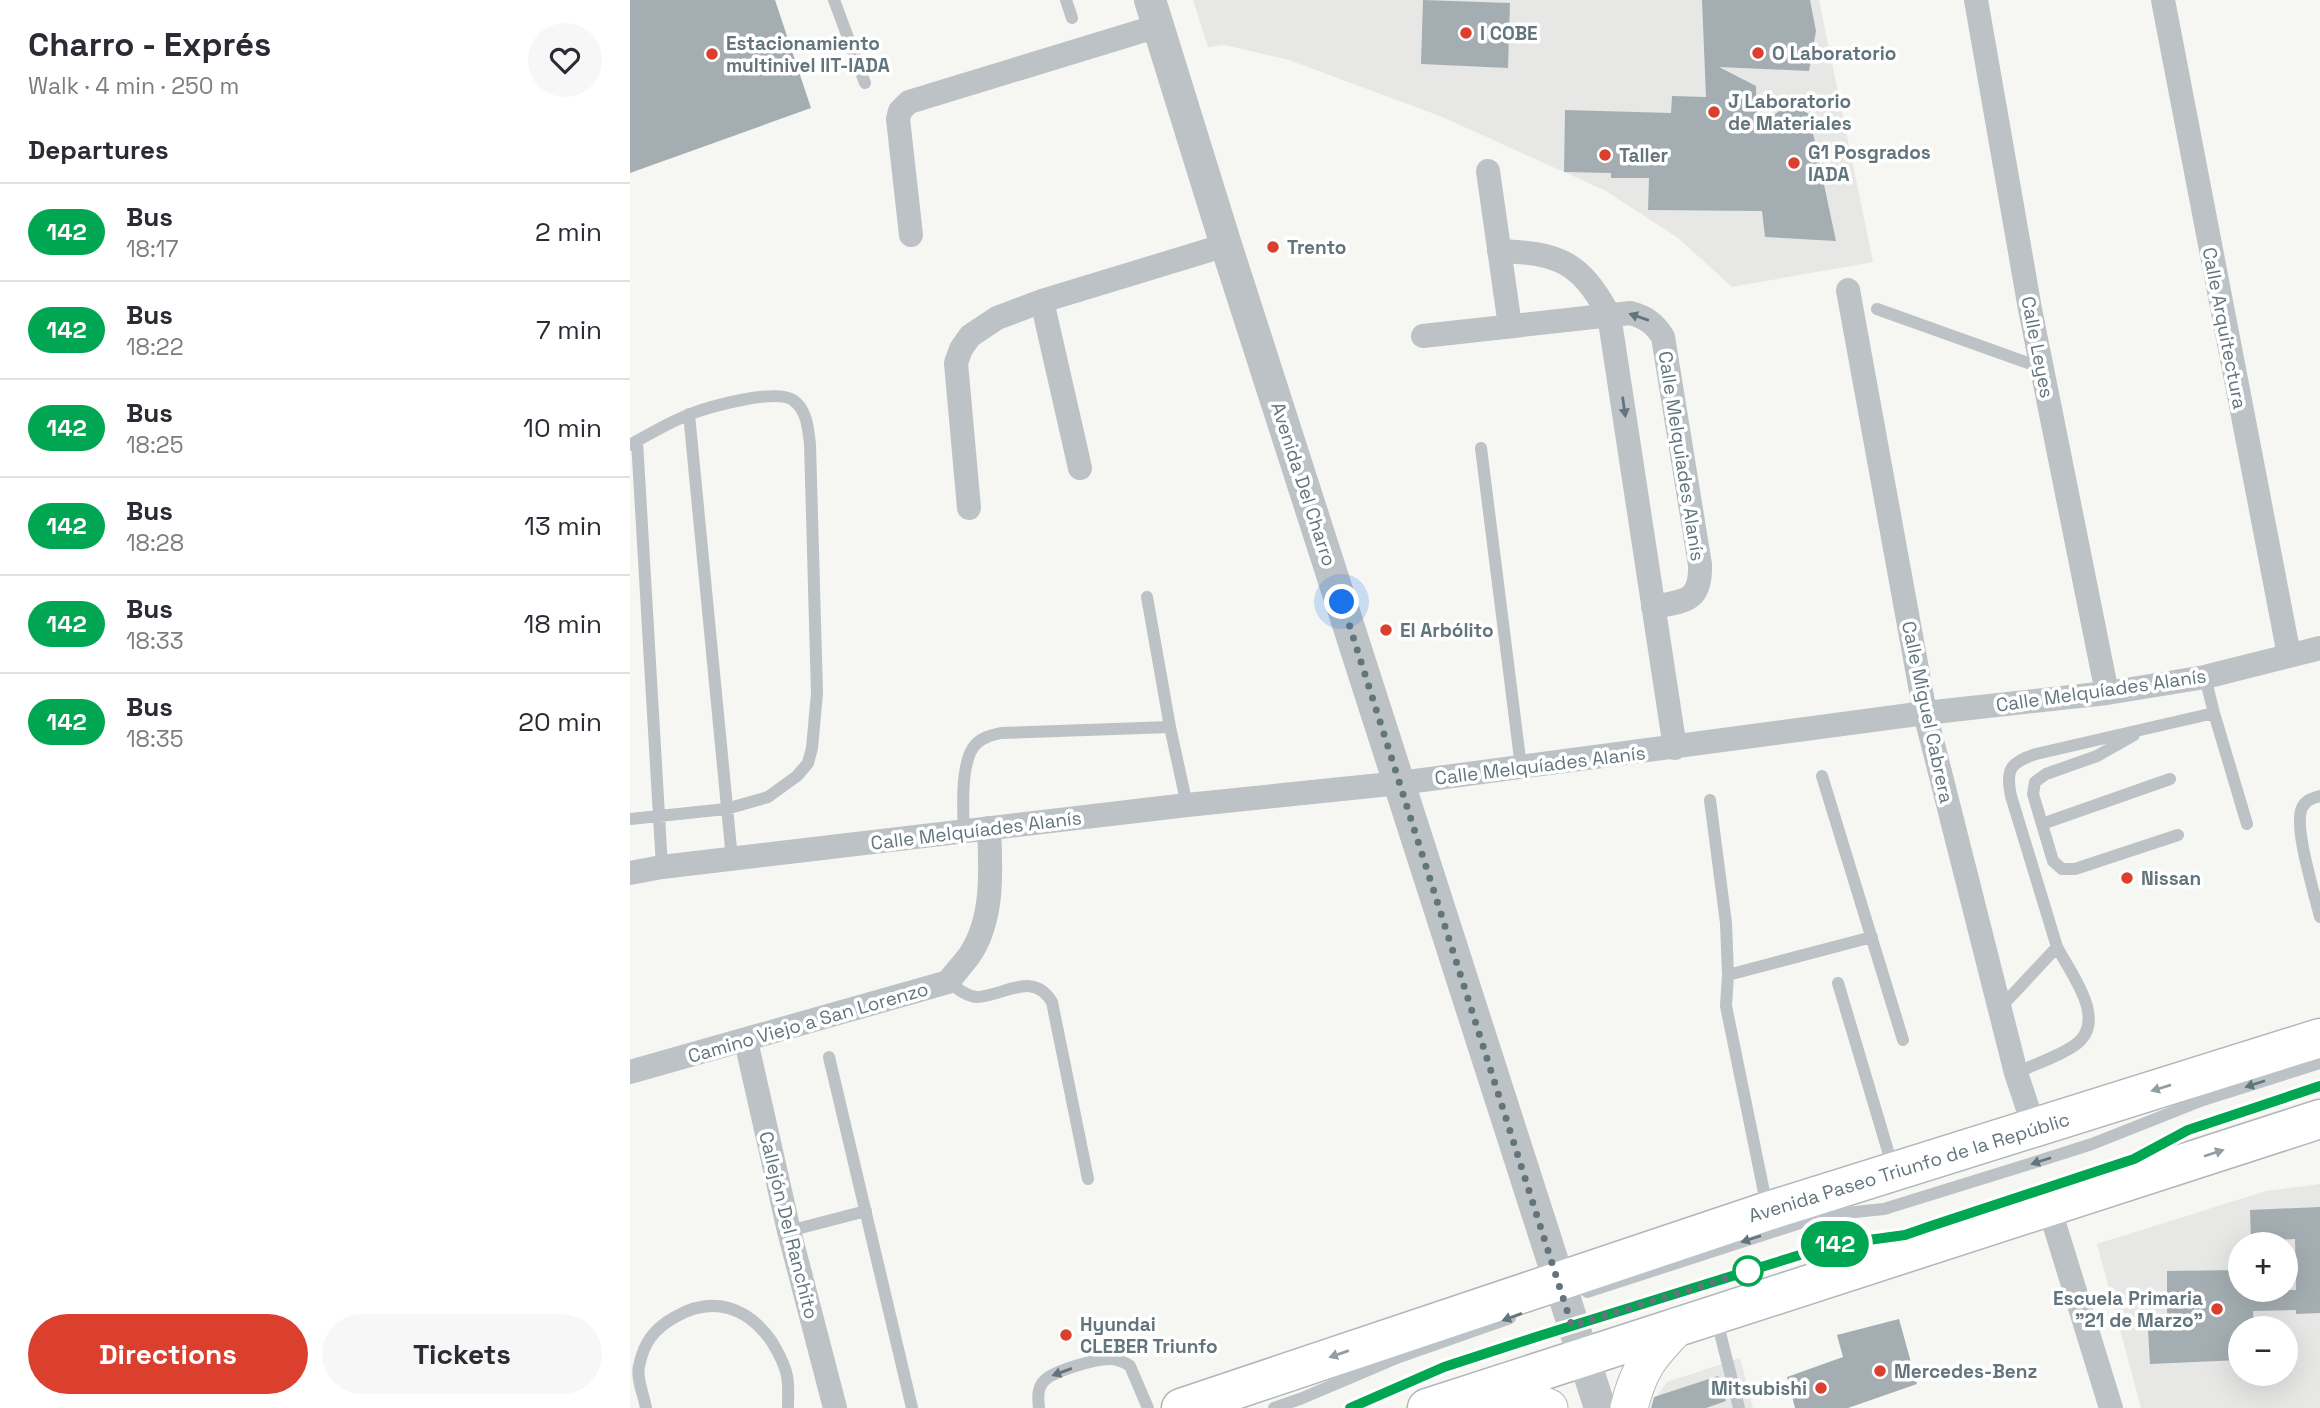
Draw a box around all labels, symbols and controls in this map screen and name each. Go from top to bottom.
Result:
place label: I COBE [1480,21,1538,46]
button: heart [528,23,602,97]
text: Charro - Exprés [28,24,271,66]
marker: I COBE [1458,25,1474,41]
place label: Estacionamiento multinivel IIT-IADA [726,31,890,78]
place label: O Laboratorio [1772,41,1896,66]
marker: O Laboratorio [1750,45,1766,61]
marker: Estacionamiento multinivel IIT-IADA [704,46,720,62]
text: Walk · 4 min · 250 m [28,71,239,101]
place label: J Laboratorio de Materiales [1728,89,1852,136]
marker: J Laboratorio de Materiales [1706,104,1722,120]
text: Departures [28,133,169,167]
place label: G1 Posgrados IADA [1808,140,1931,187]
place label: Taller [1619,143,1668,168]
marker: Taller [1597,147,1613,163]
marker: G1 Posgrados IADA [1786,155,1802,171]
text: Bus [126,200,173,234]
text: 2 min [535,215,602,249]
text: 142 [46,216,87,247]
text: 18:17 [126,234,178,264]
place label: Trento [1287,235,1346,260]
marker: Trento [1265,239,1281,255]
street label: Calle Arquitectura [2197,245,2252,411]
street label: Calle Leyes [2015,294,2060,400]
text: Bus [126,298,173,332]
one-way arrow [1628,312,1649,322]
text: 7 min [536,313,602,347]
text: 142 [46,314,87,345]
text: 18:22 [126,332,184,362]
street label: Calle Melquiades Alanís [1653,349,1710,563]
text: Bus [126,396,173,430]
one-way arrow [1618,396,1629,418]
street label: Avenida Del Charro [1265,399,1342,569]
text: 10 min [523,411,602,445]
text: 142 [46,412,87,443]
text: 18:25 [126,430,183,460]
text: Bus [126,494,173,528]
text: 13 min [524,509,602,543]
text: 142 [46,510,87,541]
text: 18:28 [126,528,184,558]
your location [1324,584,1359,619]
text: Bus [126,592,173,626]
text: 18 min [524,607,602,641]
text: 142 [46,608,87,639]
place label: El Arbólito [1400,618,1494,643]
street label: Calle Miguel Cabrera [1896,619,1959,805]
marker: El Arbólito [1378,622,1394,638]
text: 18:33 [126,626,184,656]
street label: Calle Melquíades Alanís [1994,663,2208,718]
text: Bus [126,690,173,724]
text: 20 min [518,705,602,739]
text: 142 [46,706,87,737]
text: 18:35 [126,724,183,754]
street label: Calle Melquíades Alanís [1433,740,1647,791]
street label: Calle Melquíades Alanís [869,805,1083,856]
place label: Nissan [2141,866,2201,891]
marker: Nissan [2119,870,2135,886]
street label: Camino Viejo a San Lorenzo [685,976,931,1069]
one-way arrow [2244,1079,2265,1089]
one-way arrow [2151,1083,2172,1093]
street label: Avenida Paseo Triunfo de la Repúblic [1746,1107,2073,1228]
street label: Callejón Del Ranchito [753,1129,824,1321]
one-way arrow [2204,1147,2225,1158]
one-way arrow [2030,1156,2051,1166]
line badge: 142 [1795,1221,1875,1267]
text: 142 [1815,1228,1855,1259]
map controls [2228,1232,2298,1386]
button: + [2228,1232,2298,1302]
one-way arrow [1741,1234,1762,1245]
unlabelled marker [1733,1256,1763,1286]
place label: Escuela Primaria "21 de Marzo" [2053,1286,2203,1333]
marker: Escuela Primaria "21 de Marzo" [2209,1301,2225,1317]
place label: Hyundai CLEBER Triunfo [1080,1312,1218,1359]
one-way arrow [1501,1312,1522,1323]
button: Directions [28,1314,308,1394]
button: Tickets [322,1314,602,1394]
button: − [2228,1316,2298,1386]
marker: Hyundai CLEBER Triunfo [1058,1327,1074,1343]
one-way arrow [1328,1349,1349,1360]
place label: Mercedes-Benz [1894,1359,2037,1384]
marker: Mercedes-Benz [1872,1363,1888,1379]
one-way arrow [1051,1367,1072,1378]
place label: Mitsubishi [1711,1376,1807,1401]
marker: Mitsubishi [1813,1380,1829,1396]

